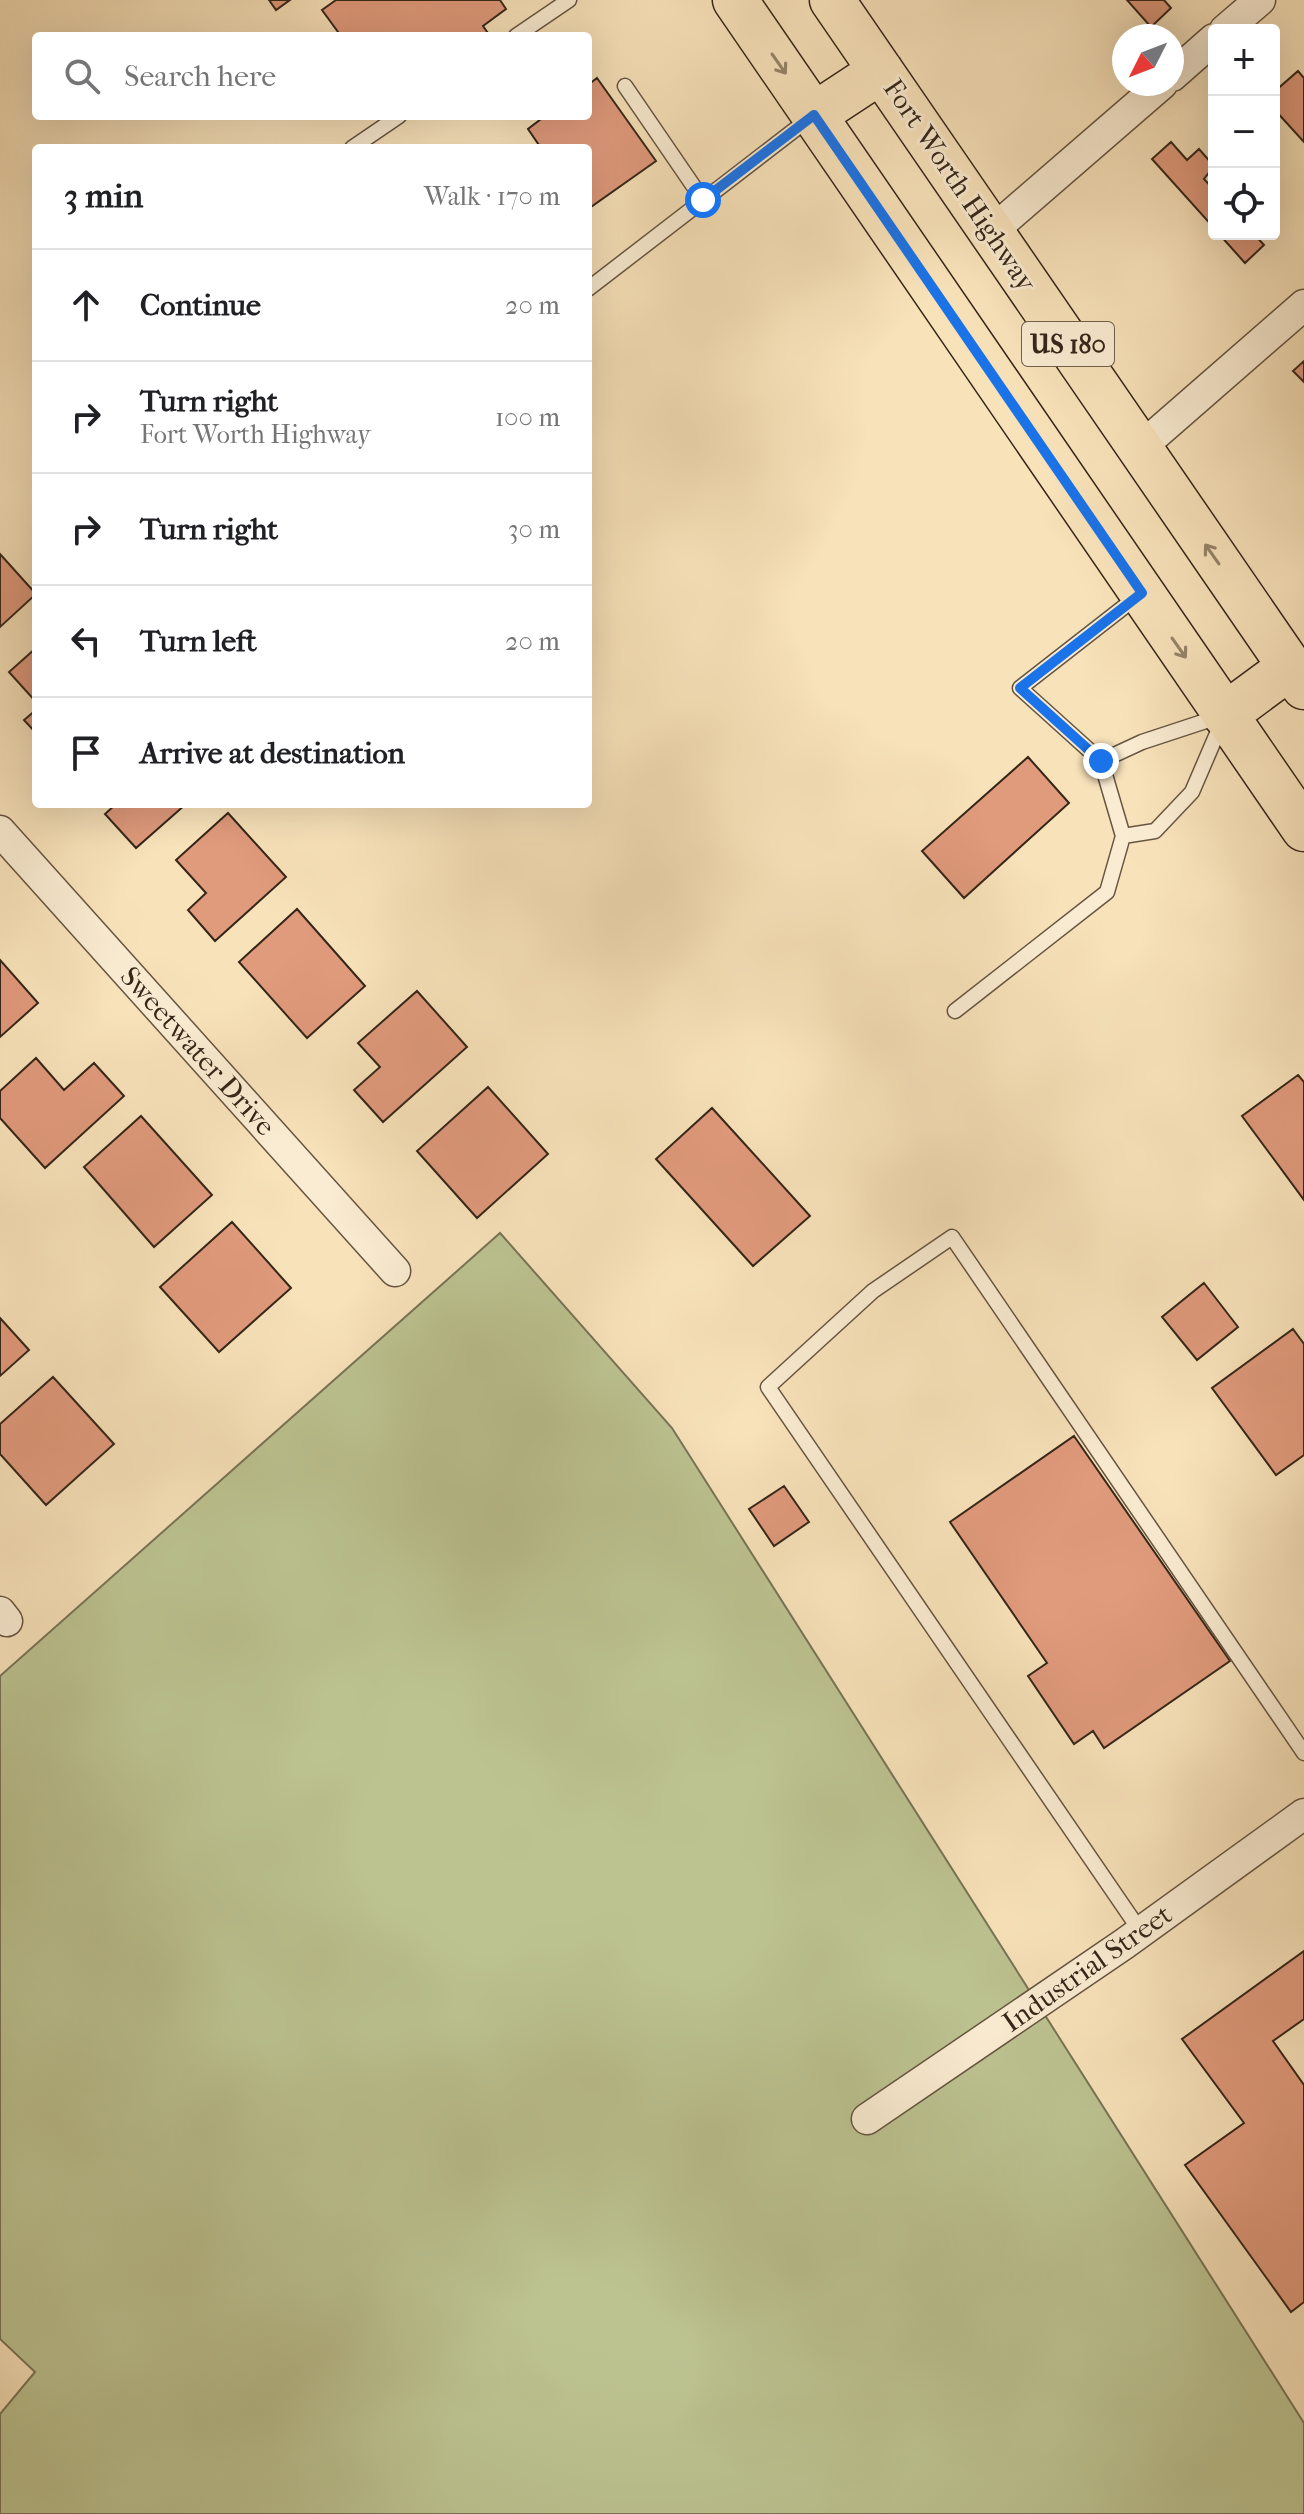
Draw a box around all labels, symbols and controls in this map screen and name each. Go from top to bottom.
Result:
north arrow [1112,24,1184,96]
map controls [1208,24,1280,240]
button: + [1208,24,1280,96]
search box [32,32,592,120]
one-way arrow [771,53,787,75]
icon: search [60,54,104,98]
text: Search here [124,59,276,94]
street label: Fort Worth Highway [877,73,1044,298]
button: − [1208,96,1280,168]
button: locate [1208,168,1280,240]
text: 3 min [64,176,143,216]
text: Walk · 170 m [424,181,560,212]
route start [685,182,721,218]
icon: ahead [64,283,108,327]
text: Continue [140,288,261,323]
text: 20 m [505,290,560,321]
road number: US 180 [1022,322,1114,366]
text: Turn right [140,384,278,419]
icon: right [64,395,108,439]
text: 100 m [495,402,560,433]
text: Fort Worth Highway [140,419,371,450]
icon: right [64,507,108,551]
text: Turn right [140,512,278,547]
text: 30 m [508,514,560,545]
one-way arrow [1204,543,1220,565]
icon: left [64,619,108,663]
text: Turn left [140,624,257,659]
text: 20 m [505,626,560,657]
one-way arrow [1171,636,1187,659]
icon: arrive [64,731,108,775]
text: Arrive at destination [140,736,405,771]
route end [1083,743,1119,779]
street label: Sweetwater Drive [114,960,282,1142]
street label: Industrial Street [996,1897,1178,2039]

